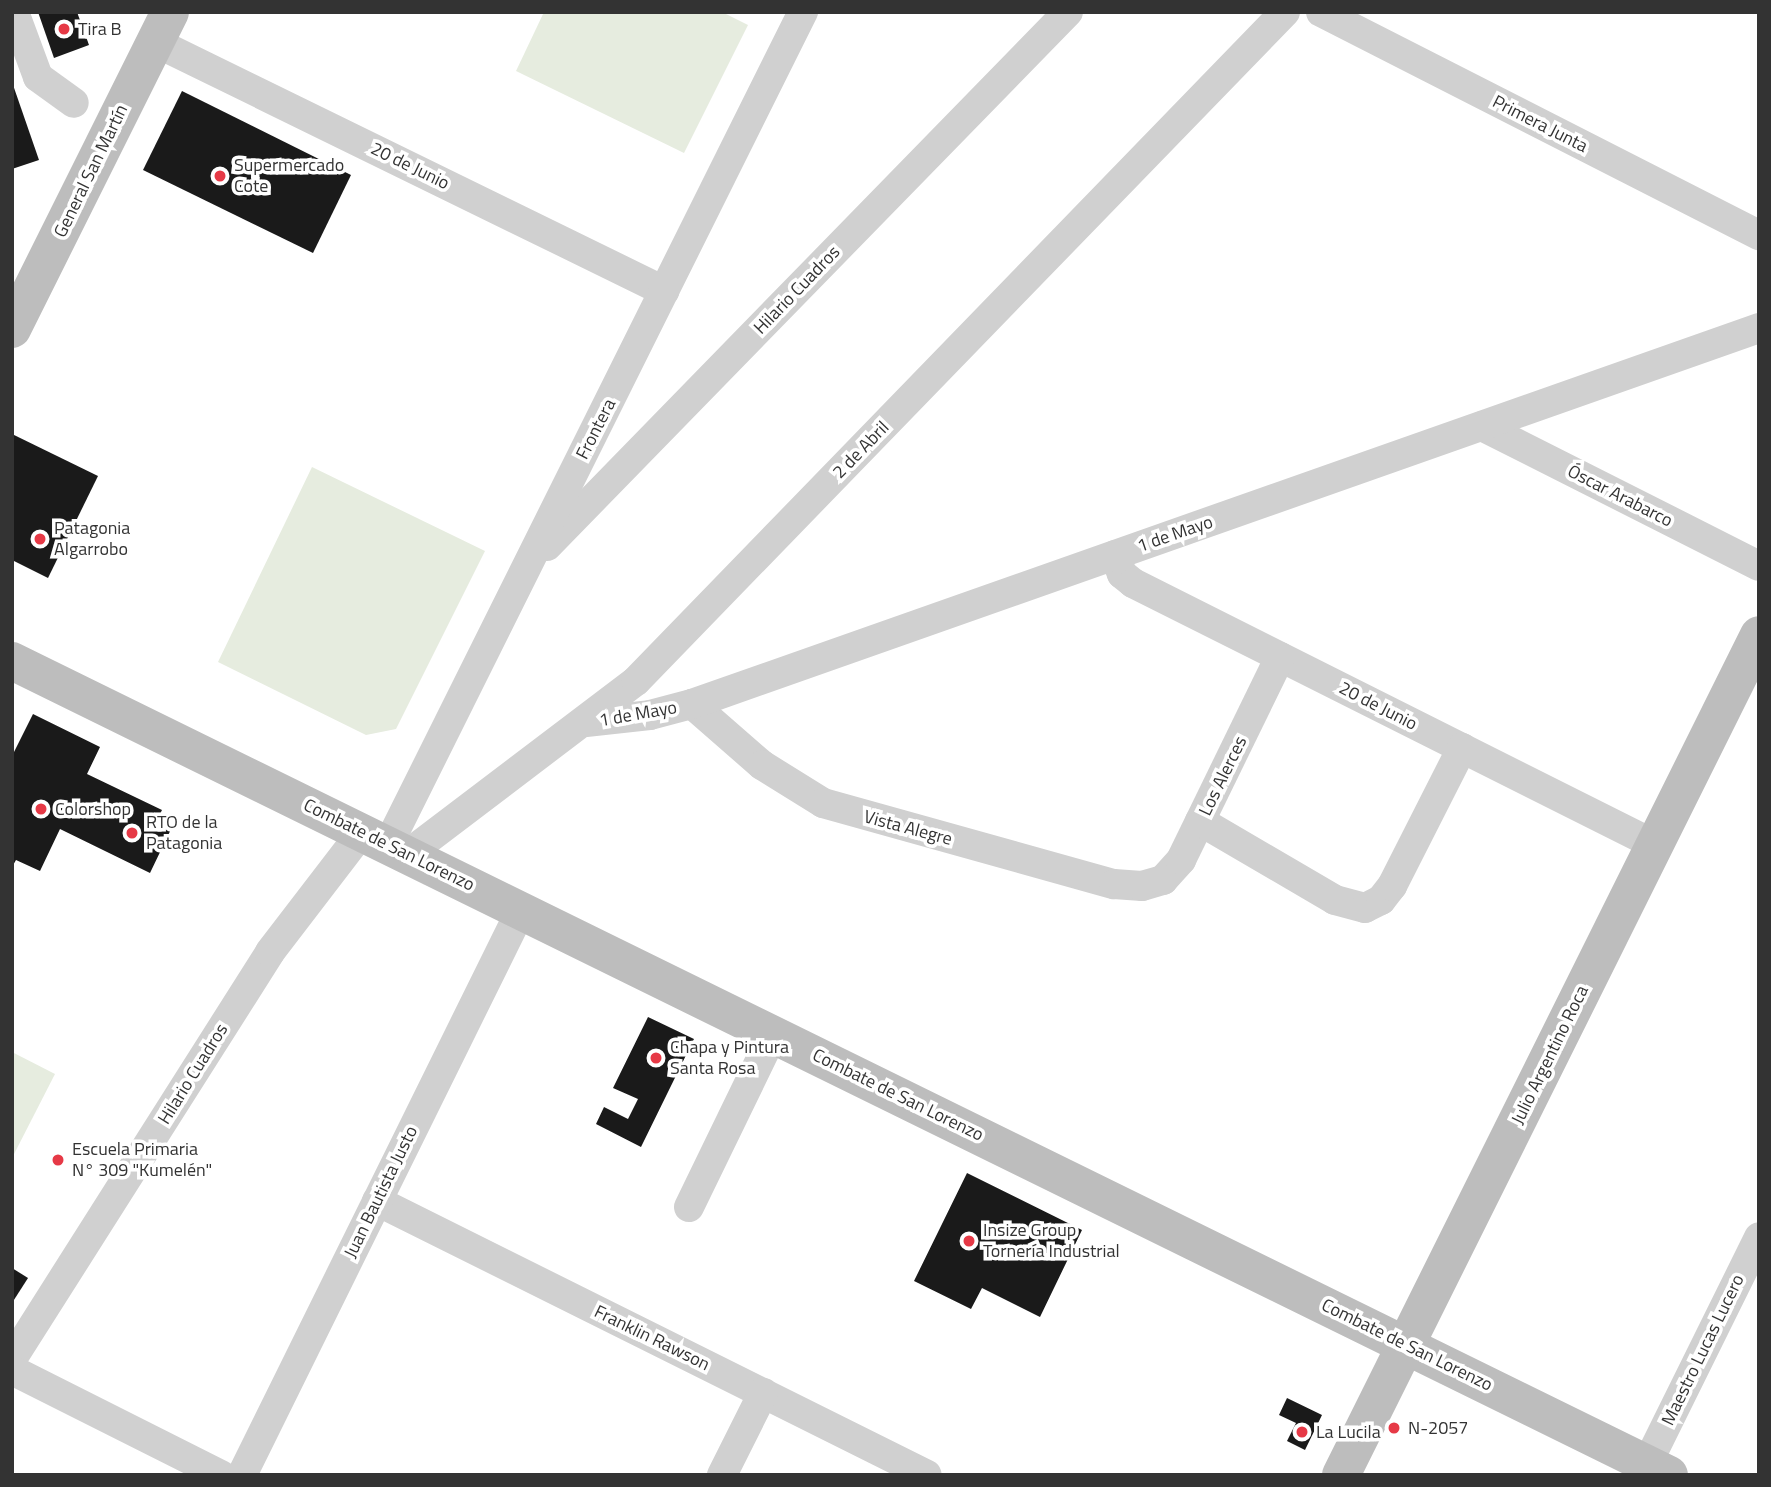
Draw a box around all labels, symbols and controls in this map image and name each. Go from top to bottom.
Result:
place label: Tira B [78,18,122,40]
marker: Tira B [56,21,72,37]
street label: Primera Junta [1489,91,1591,157]
street label: General San Martín [50,101,132,241]
street label: 20 de Junio [367,138,453,194]
place label: Supermercado Cote [234,155,344,198]
marker: Supermercado Cote [212,168,228,184]
street label: Hilario Cuadros [749,241,845,339]
street label: Frontera [572,395,620,463]
street label: 2 de Abril [829,417,893,483]
street label: Óscar Arabarco [1564,460,1676,532]
street label: 1 de Mayo [1134,511,1216,557]
place label: Patagonia Algarrobo [54,518,130,560]
marker: Patagonia Algarrobo [32,531,48,547]
street label: 20 de Junio [1335,677,1421,735]
street label: 1 de Mayo [597,697,679,731]
street label: Los Alerces [1195,733,1251,819]
street label: Combate de San Lorenzo [300,794,478,896]
place label: Colorshop [55,798,131,820]
marker: Colorshop [33,801,49,817]
street label: Vista Alegre [862,806,954,850]
place label: RTO de la Patagonia [146,812,222,854]
marker: RTO de la Patagonia [124,825,140,841]
street label: Julio Argentino Roca [1507,982,1593,1128]
street label: Hilario Cuadros [153,1020,233,1128]
place label: Chapa y Pintura Santa Rosa [670,1037,789,1080]
street label: Combate de San Lorenzo [809,1044,987,1146]
marker: Chapa y Pintura Santa Rosa [648,1050,664,1066]
street label: Juan Bautista Justo [340,1123,422,1261]
place label: Escuela Primaria N° 309 "Kumelén" [72,1139,212,1182]
marker: Escuela Primaria N° 309 "Kumelén" [50,1152,66,1168]
place label: Insize Group Tornería Industrial [983,1220,1120,1262]
marker: Insize Group Tornería Industrial [961,1233,977,1249]
street label: Maestro Lucas Lucero [1657,1271,1749,1429]
street label: Combate de San Lorenzo [1318,1294,1496,1396]
street label: Franklin Rawson [591,1301,713,1375]
place label: N-2057 [1408,1417,1468,1439]
marker: N-2057 [1386,1420,1402,1436]
place label: La Lucila [1316,1421,1381,1443]
marker: La Lucila [1294,1424,1310,1440]

